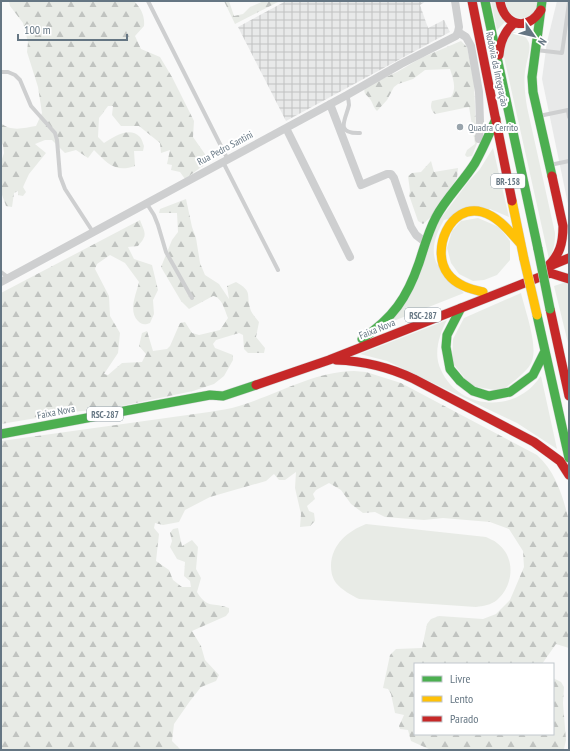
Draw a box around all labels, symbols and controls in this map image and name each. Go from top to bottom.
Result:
scale bar [18,16,127,42]
north arrow [514,16,554,56]
text: 100 m [24,22,51,37]
street label: Rodovia da Integração [483,30,511,108]
text: N [535,35,550,48]
place label: Quadra Cerrito [468,121,518,134]
marker: Quadra Cerrito [455,122,465,132]
street label: Rua Pedro Santini [195,128,255,168]
road number: BR-158 [491,174,525,188]
road number: RSC-287 [405,308,441,322]
street label: Faixa Nova [357,316,397,342]
street label: Faixa Nova [36,402,76,422]
road number: RSC-287 [87,407,123,421]
legend [414,663,554,735]
text: Livre [450,671,471,686]
text: Lento [450,691,473,706]
text: Parado [450,711,478,726]

